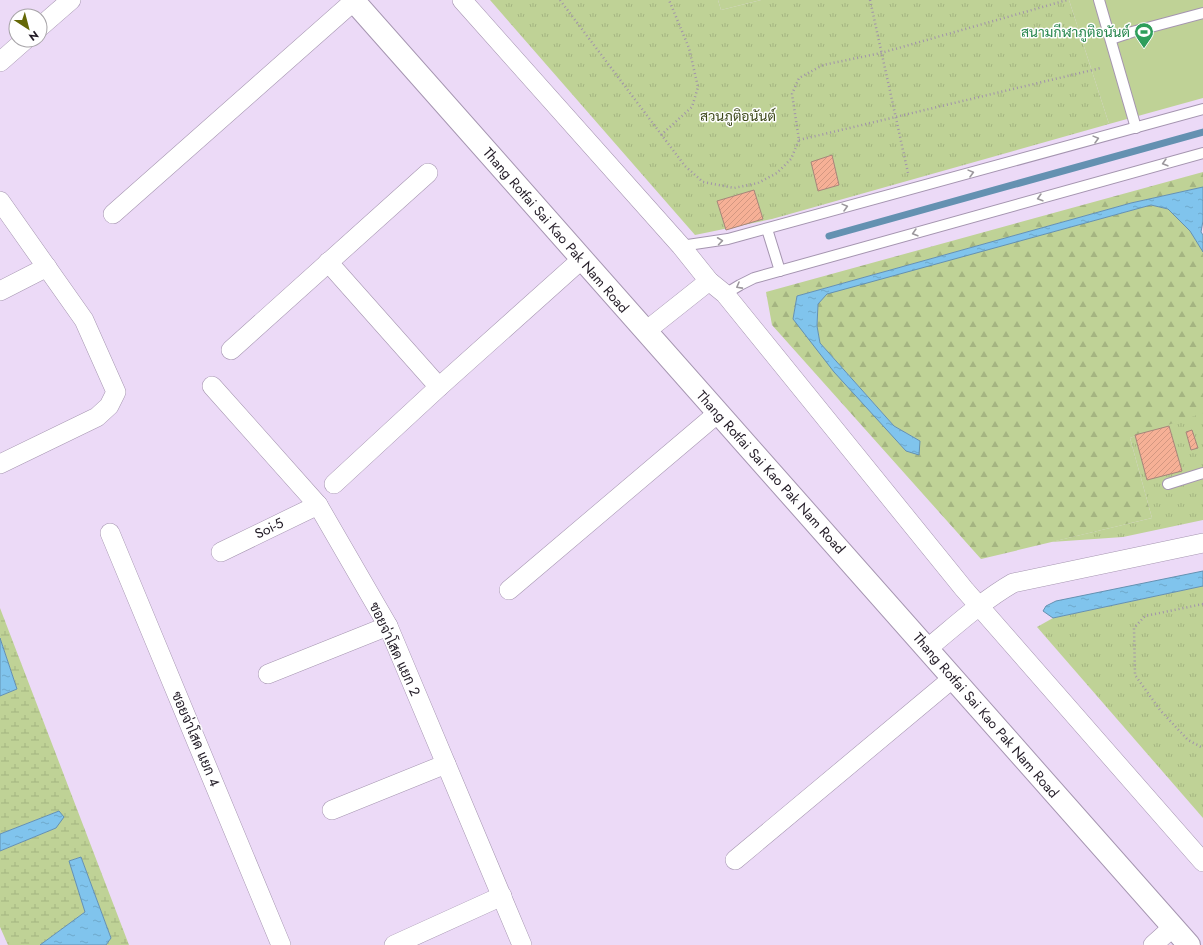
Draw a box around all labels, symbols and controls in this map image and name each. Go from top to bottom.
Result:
north arrow [8,8,48,48]
sports icon: สนามกีฬาภูติอนันต์ [1133,21,1155,49]
place label: สนามกีฬาภูติอนันต์ [1021,22,1130,42]
text: N [26,27,42,45]
park label: สวนภูติอนันต์ [700,106,776,126]
one-way arrow [1093,135,1099,143]
street label: Thang Rotfai Sai Kao Pak Nam Road [478,143,634,317]
one-way arrow [1162,158,1169,167]
one-way arrow [967,169,974,178]
one-way arrow [1037,193,1044,202]
one-way arrow [842,203,849,212]
one-way arrow [912,228,919,237]
one-way arrow [717,237,723,246]
one-way arrow [736,281,743,288]
street label: Thang Rotfai Sai Kao Pak Nam Road [692,386,850,558]
street label: Soi-5 [251,512,287,544]
street label: ซอยจ่าโสด แยก 2 [364,599,426,699]
street label: Thang Rotfai Sai Kao Pak Nam Road [908,628,1064,802]
street label: ซอยจ่าโสด แยก 4 [167,688,225,790]

